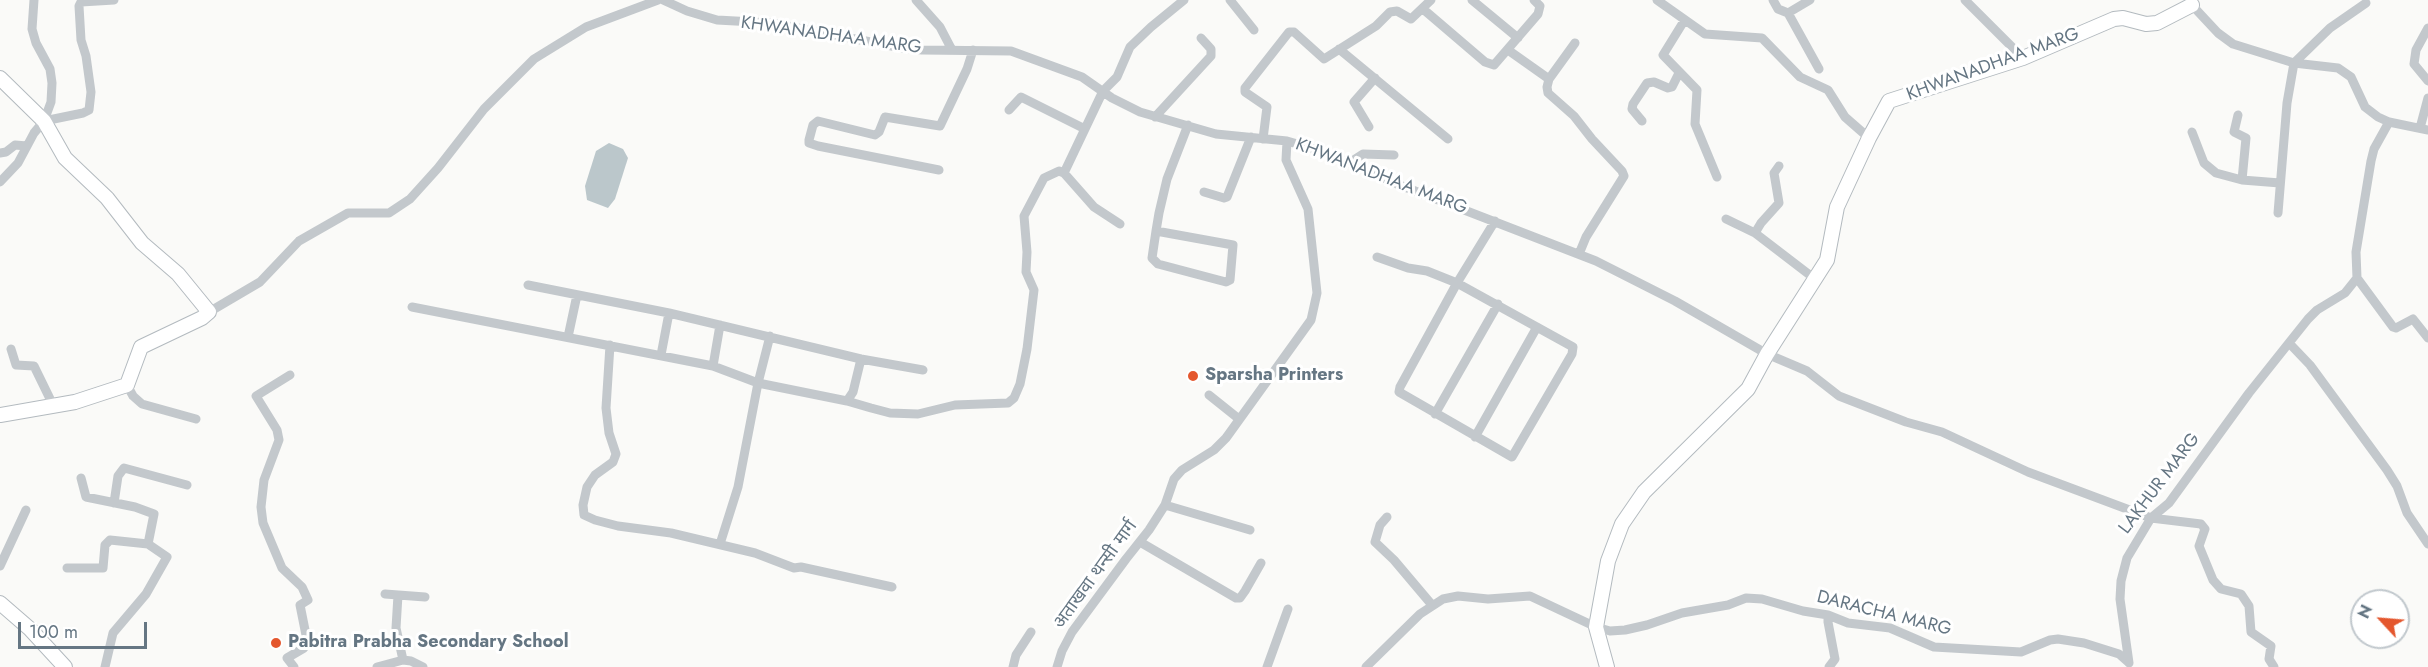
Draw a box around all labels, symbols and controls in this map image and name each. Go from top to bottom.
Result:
street label: KHWANADHAA MARG [739,13,923,59]
street label: KHWANADHAA MARG [1904,24,2082,106]
street label: KHWANADHAA MARG [1292,134,1470,220]
place label: Sparsha Printers [1205,365,1343,387]
marker: Sparsha Printers [1186,369,1200,383]
street label: LAKHUR MARG [2115,429,2205,539]
street label: अताखवा थन्सी मार्ग [1049,517,1143,633]
street label: DARACHA MARG [1814,587,1954,641]
north arrow [2350,589,2410,649]
text: N [2352,601,2378,623]
scale bar [21,610,150,648]
text: 100 m [29,619,78,645]
place label: Pabitra Prabha Secondary School [288,632,569,654]
marker: Pabitra Prabha Secondary School [269,636,283,650]

